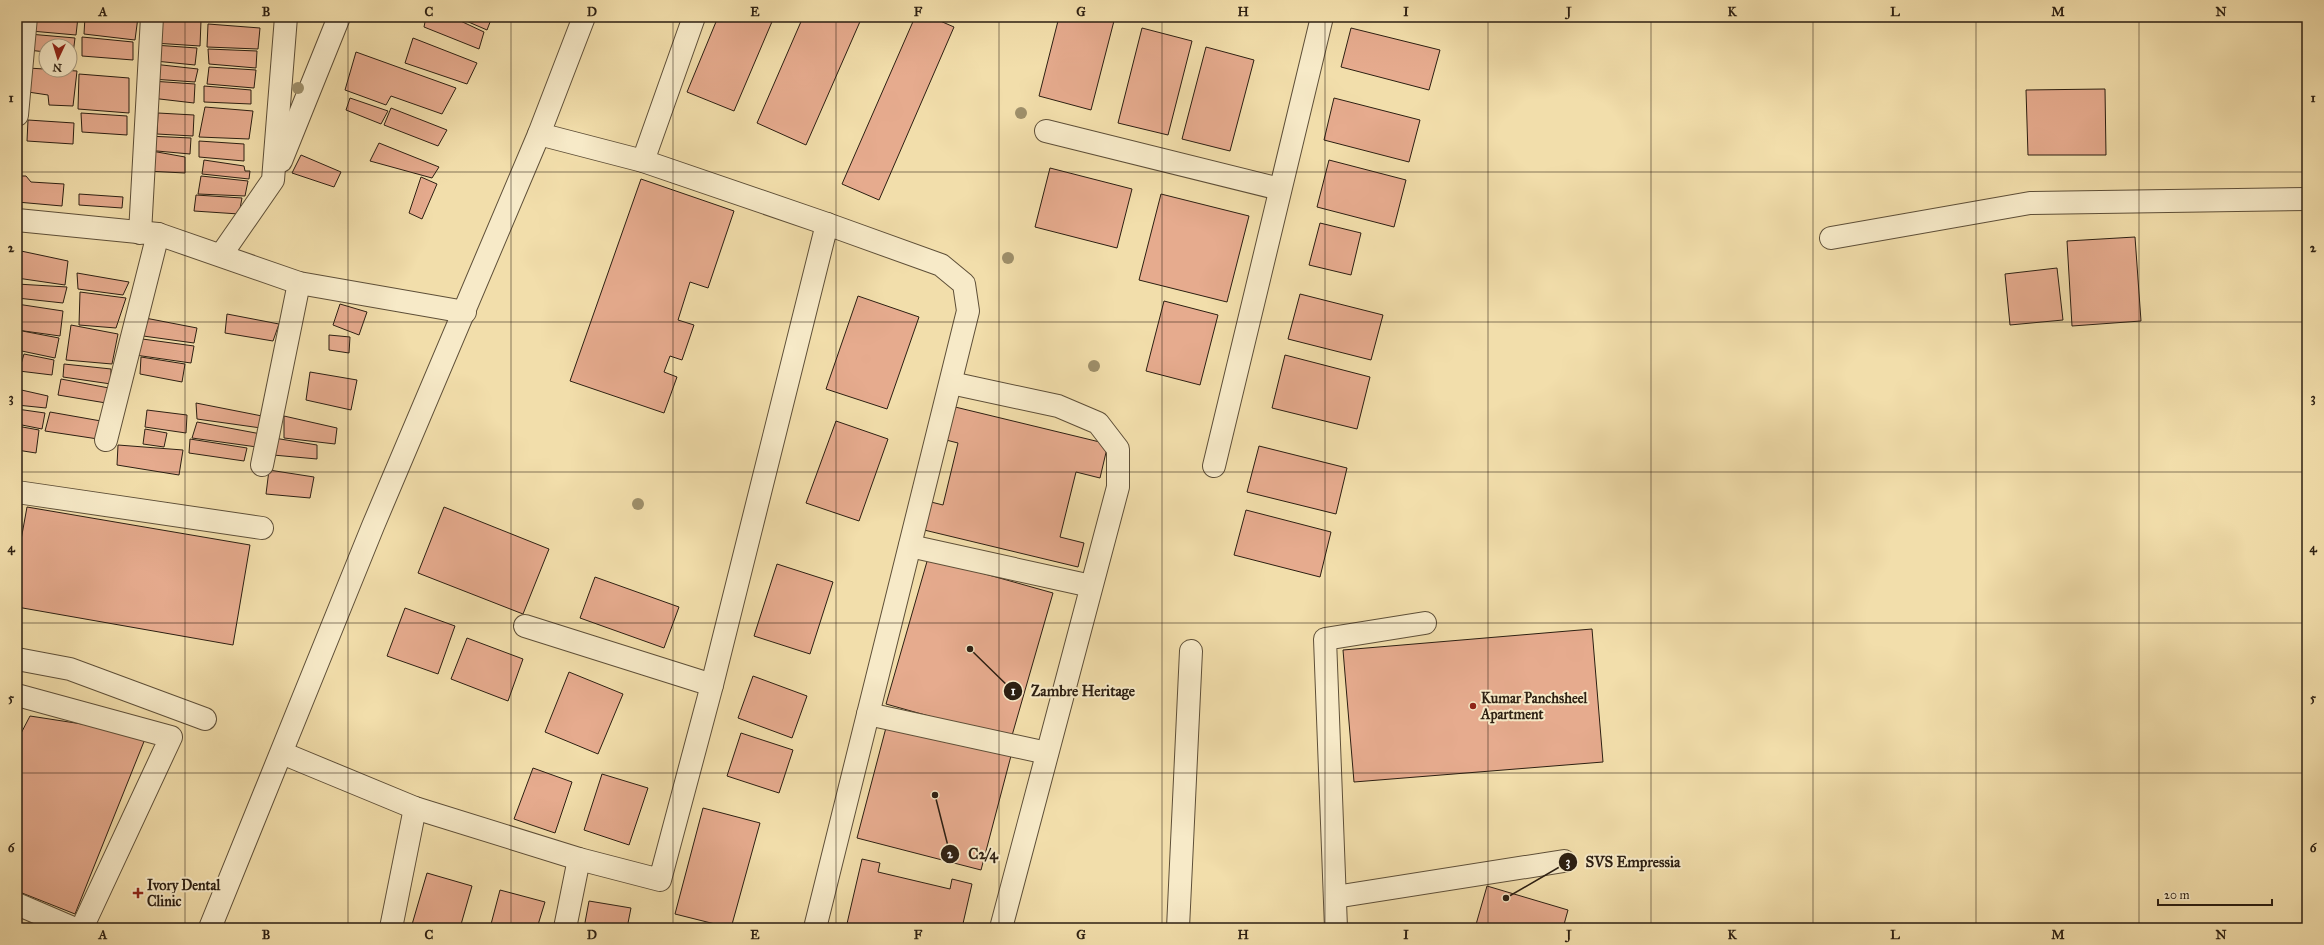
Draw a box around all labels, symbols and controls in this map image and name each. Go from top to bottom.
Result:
text: A [98,4,108,20]
text: B [262,4,271,20]
text: C [425,4,434,20]
text: D [587,4,597,20]
text: E [750,4,760,20]
text: F [914,4,923,20]
text: G [1076,4,1086,20]
text: H [1237,4,1249,20]
text: I [1403,4,1409,20]
text: J [1564,4,1572,20]
text: K [1727,4,1737,20]
text: L [1890,4,1900,20]
text: M [2051,4,2065,20]
text: N [2215,4,2227,20]
north arrow [38,38,78,78]
text: N [52,61,62,74]
text: 1 [8,90,14,106]
text: 1 [2310,90,2316,106]
text: 2 [8,240,15,256]
text: 2 [2310,240,2317,256]
text: 3 [8,390,14,406]
text: 3 [2310,390,2316,406]
text: 4 [7,540,15,556]
text: 4 [2309,540,2317,556]
callout: Zambre Heritage [1003,677,1143,704]
text: Zambre Heritage [1031,682,1136,701]
text: 1 [1011,684,1016,698]
text: 5 [8,690,15,706]
place label: Kumar Panchsheel Apartment [1480,690,1589,724]
text: 5 [2310,690,2317,706]
marker: Kumar Panchsheel Apartment [1468,701,1478,711]
text: 6 [8,840,16,856]
callout: C2/4 [940,840,1006,867]
text: 6 [2310,840,2318,856]
text: C2/4 [968,845,998,864]
text: 2 [947,847,954,861]
callout: SVS Empressia [1558,849,1688,876]
text: SVS Empressia [1586,853,1681,872]
text: 3 [1566,855,1571,870]
place label: Ivory Dental Clinic [147,877,221,910]
scale bar [2158,881,2272,907]
marker: Ivory Dental Clinic [132,887,144,899]
text: 20 m [2164,888,2190,902]
text: A [98,927,108,943]
text: B [262,927,271,943]
text: C [425,927,434,943]
text: D [587,927,597,943]
text: E [750,927,760,943]
text: F [914,927,923,943]
text: G [1076,927,1086,943]
text: H [1237,927,1249,943]
text: I [1403,927,1409,943]
text: J [1564,927,1572,943]
text: K [1727,927,1737,943]
text: L [1890,927,1900,943]
text: M [2051,927,2065,943]
text: N [2215,927,2227,943]

